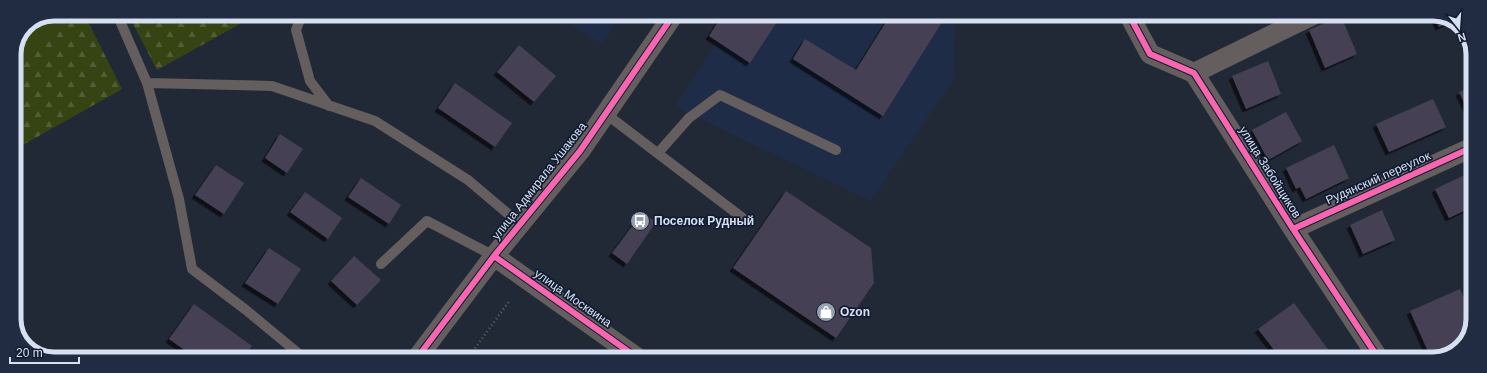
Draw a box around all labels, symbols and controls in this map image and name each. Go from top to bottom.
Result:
north arrow [1439,8,1479,48]
text: N [1456,31,1467,44]
street label: улица Адмирала Ушакова [489,119,589,242]
street label: улица Забойщиков [1236,124,1304,220]
street label: Рудянский переулок [1324,148,1433,207]
bus stop icon: Поселок Рудный [629,210,651,232]
place label: Поселок Рудный [654,214,754,228]
street label: улица Москвина [532,266,614,330]
shop icon: Ozon [815,301,837,323]
place label: Ozon [840,305,870,319]
scale bar [10,339,79,365]
text: 20 m [16,346,43,360]

